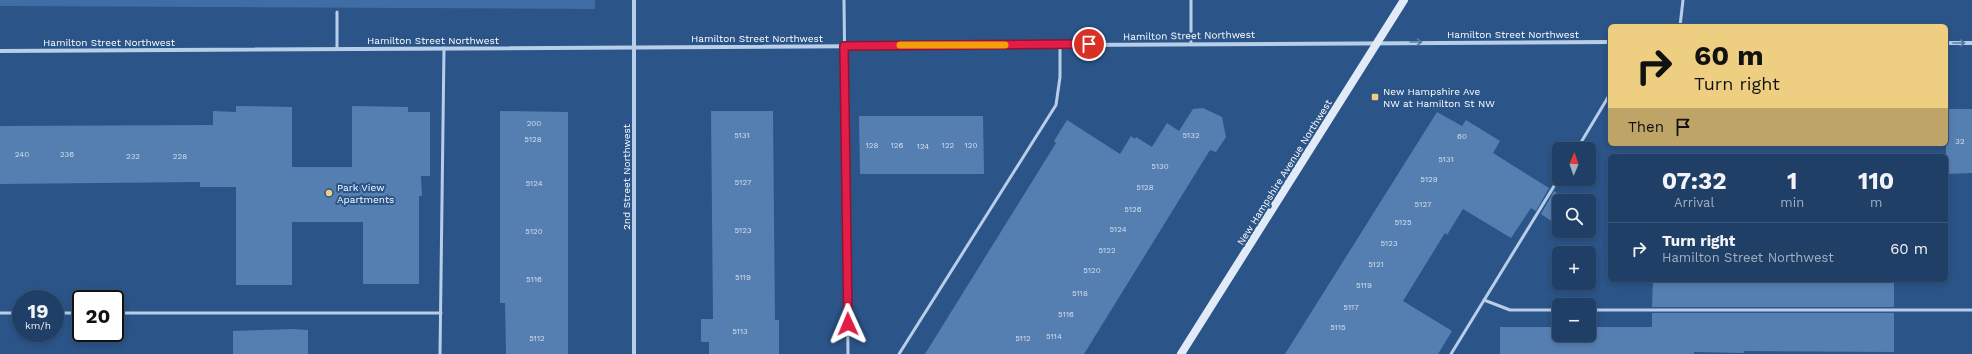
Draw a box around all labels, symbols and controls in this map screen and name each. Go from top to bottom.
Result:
pin [1072,27,1106,61]
street label: Hamilton Street Northwest [1123,29,1256,42]
street label: Hamilton Street Northwest [1447,29,1580,40]
street label: Hamilton Street Northwest [691,33,824,44]
icon: arrive [1078,33,1100,55]
street label: Hamilton Street Northwest [367,35,500,46]
street label: Hamilton Street Northwest [43,37,176,48]
one-way arrow [1409,38,1422,46]
text: 60 m [1694,39,1764,72]
one-way arrow [1952,39,1965,47]
icon: right [1628,40,1680,92]
text: Turn right [1694,73,1780,94]
place label: New Hampshire Ave NW at Hamilton St NW [1383,86,1495,109]
marker: New Hampshire Ave NW at Hamilton St NW [1370,92,1380,102]
street label: New Hampshire Avenue Northwest [1235,97,1334,247]
icon: arrive [1672,116,1694,138]
text: Then [1628,118,1664,136]
house number: 200 [527,119,541,128]
street label: 2nd Street Northwest [621,123,632,230]
house number: 5131 [734,131,750,140]
house number: 5132 [1182,131,1200,140]
house number: 60 [1457,132,1467,141]
house number: 5128 [524,135,542,144]
house number: 32 [1955,137,1965,146]
house number: 128 [866,141,878,150]
house number: 126 [891,141,903,150]
house number: 122 [942,141,955,150]
house number: 120 [965,141,977,150]
house number: 124 [917,142,929,151]
north arrow [1552,142,1596,186]
map controls [1552,142,1596,342]
house number: 240 [15,150,29,159]
house number: 236 [60,150,74,159]
house number: 232 [126,152,140,161]
house number: 228 [173,152,187,161]
house number: 5131 [1438,155,1454,164]
house number: 5130 [1151,162,1169,171]
text: 07:32 [1662,167,1727,195]
text: 1 [1787,167,1797,195]
text: 110 [1858,167,1894,195]
house number: 5129 [1420,175,1438,184]
house number: 5127 [735,178,752,187]
house number: 5124 [525,179,543,188]
place label: Park View Apartments [337,182,394,205]
house number: 5128 [1136,183,1154,192]
marker: Park View Apartments [324,188,334,198]
button: search [1552,194,1596,238]
text: Arrival [1674,195,1714,210]
text: min [1780,195,1804,210]
text: m [1870,195,1882,210]
house number: 5127 [1415,200,1432,209]
house number: 5126 [1124,205,1142,214]
house number: 5125 [1394,218,1412,227]
house number: 5124 [1109,225,1127,234]
house number: 5123 [734,226,752,235]
house number: 5120 [525,227,543,236]
text: Turn right [1662,232,1735,250]
icon: right [1628,238,1650,260]
house number: 5123 [1380,239,1398,248]
text: 60 m [1890,240,1928,258]
house number: 5122 [1098,246,1116,255]
button: + [1552,246,1596,290]
text: Hamilton Street Northwest [1662,250,1834,265]
house number: 5121 [1368,260,1384,269]
house number: 5120 [1083,266,1101,275]
house number: 5119 [735,273,751,282]
house number: 5116 [526,275,542,284]
house number: 5119 [1356,281,1372,290]
house number: 5118 [1072,289,1088,298]
speed limit sign: 20 [72,290,124,342]
button: − [1552,298,1596,342]
text: 19 [28,299,48,323]
position arrow [827,303,869,345]
house number: 5117 [1343,303,1359,312]
house number: 5116 [1058,310,1074,319]
text: km/h [25,320,51,331]
house number: 5115 [1330,323,1346,332]
house number: 5113 [732,327,748,336]
house number: 5114 [1046,332,1062,341]
house number: 5112 [529,334,545,343]
house number: 5112 [1015,334,1031,343]

